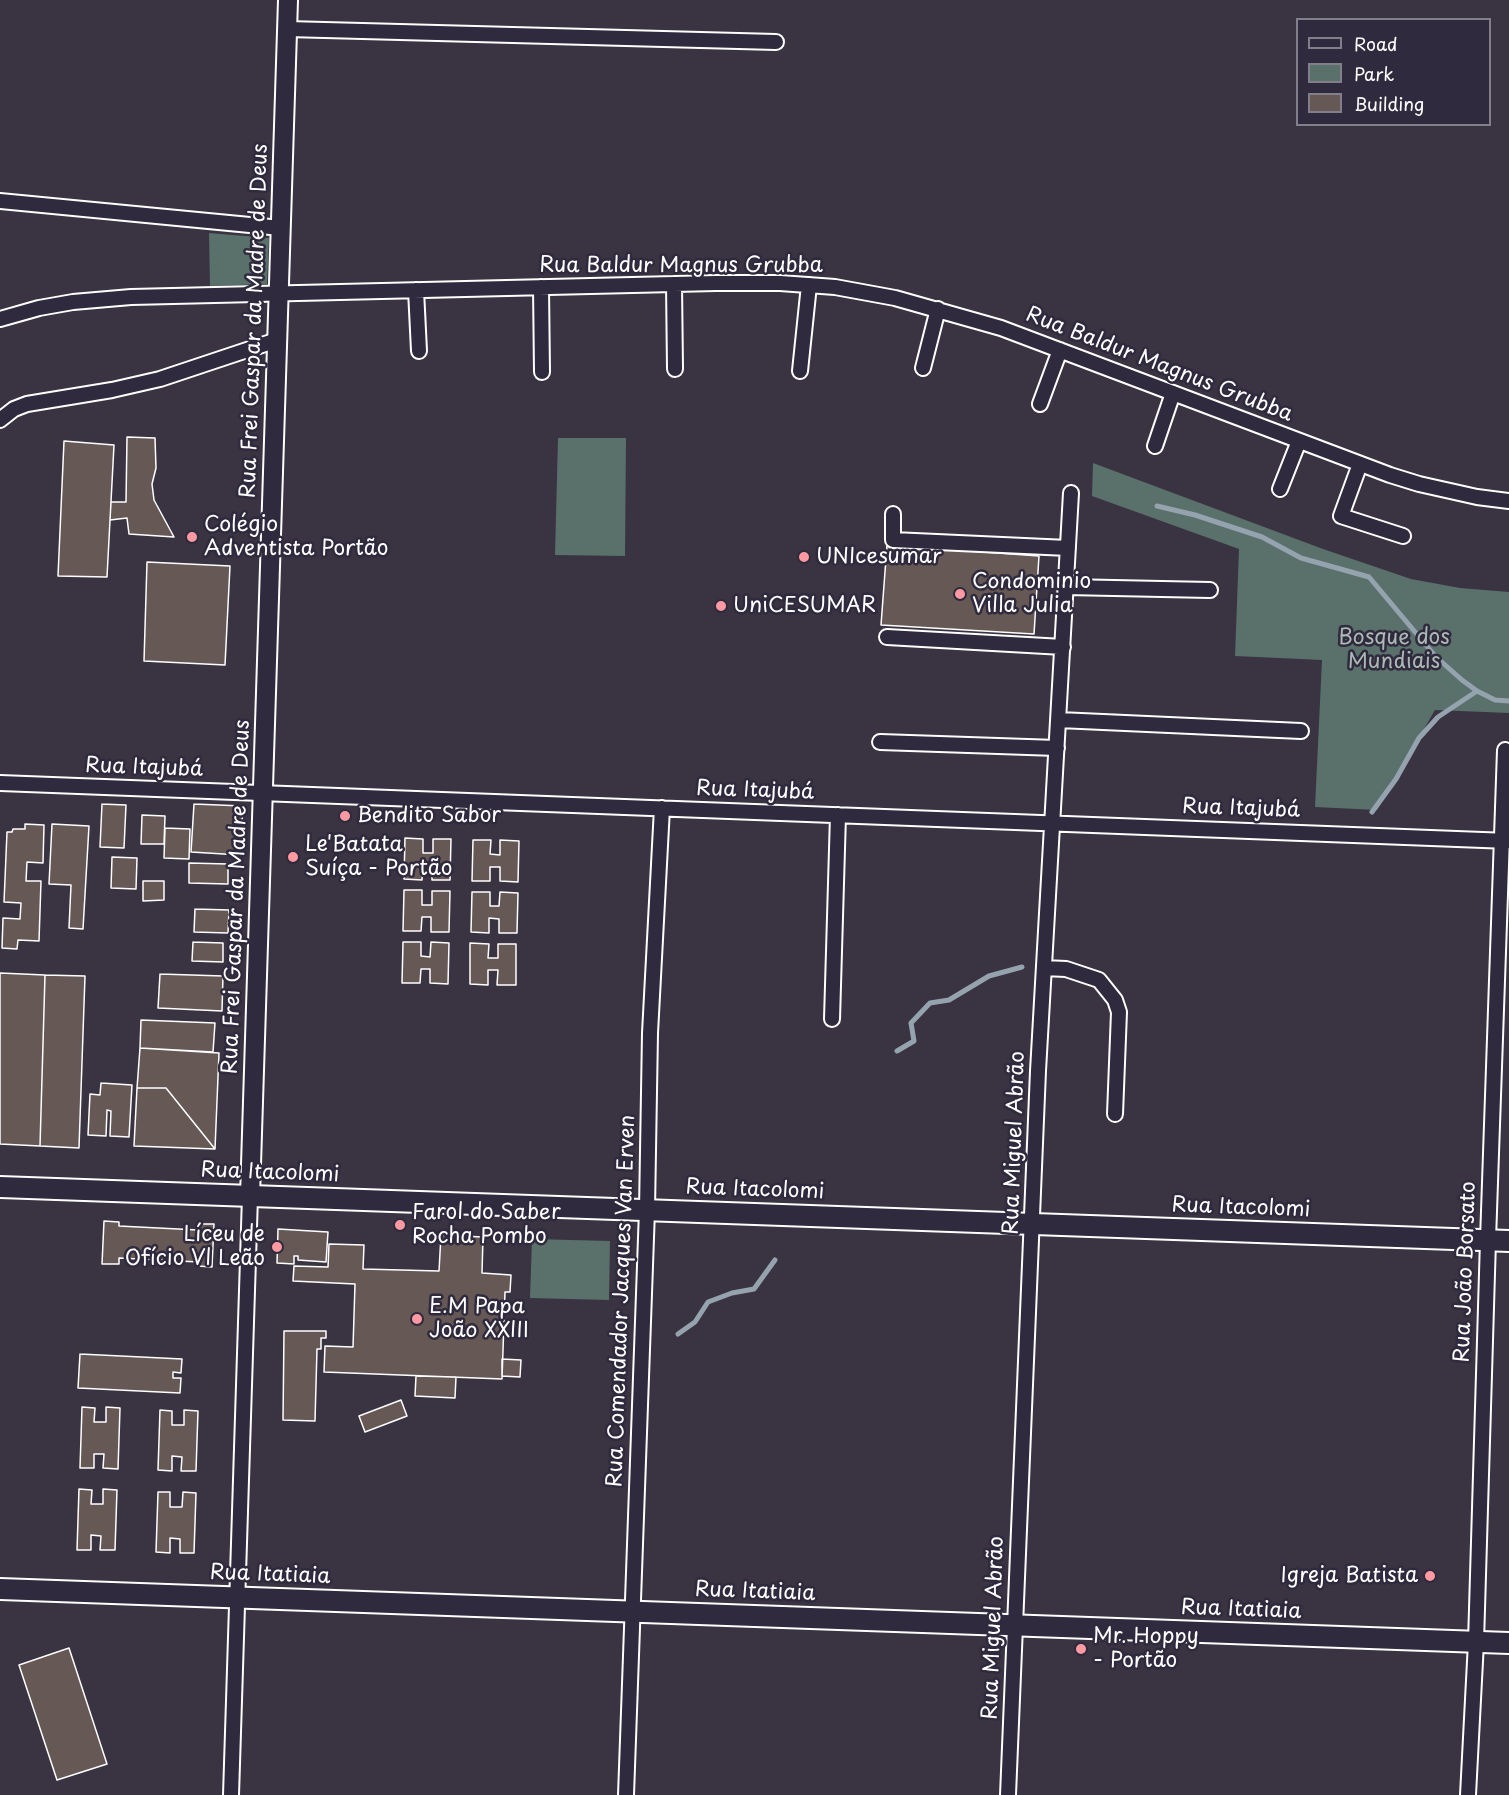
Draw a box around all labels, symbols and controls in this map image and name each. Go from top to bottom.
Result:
legend [1296,18,1491,126]
text: Road [1354,30,1398,57]
text: Park [1354,60,1394,87]
text: Building [1354,90,1424,117]
street label: Rua Frei Gaspar da Madre de Deus [236,143,274,499]
street label: Rua Baldur Magnus Grubba [539,253,823,279]
street label: Rua Baldur Magnus Grubba [1022,302,1296,428]
place label: Colégio Adventista Portão [204,512,388,562]
marker: Colégio Adventista Portão [185,530,199,544]
place label: UNIcesumar [816,544,941,570]
marker: UNIcesumar [797,550,811,564]
place label: Condominio Villa Julia [972,569,1091,619]
marker: Condominio Villa Julia [953,587,967,601]
place label: UniCESUMAR [733,593,876,619]
marker: UniCESUMAR [714,599,728,613]
park label: Bosque dos Mundiais [1338,625,1450,675]
street label: Rua Frei Gaspar da Madre de Deus [218,719,256,1075]
street label: Rua Itajubá [85,753,203,783]
street label: Rua Itajubá [696,776,814,806]
street label: Rua Itajubá [1182,794,1300,824]
place label: Bendito Sabor [357,803,501,829]
marker: Bendito Sabor [338,809,352,823]
place label: Le'Batata Suíça - Portão [305,832,452,882]
marker: Le'Batata Suíça - Portão [286,850,300,864]
street label: Rua Miguel Abrão [999,1051,1031,1235]
street label: Rua Comendador Jacques Van Erven [603,1114,641,1488]
street label: Rua Itacolomi [200,1158,340,1188]
street label: Rua Itacolomi [685,1175,825,1205]
street label: Rua João Borsato [1450,1181,1482,1363]
street label: Rua Itacolomi [1171,1193,1311,1223]
place label: Farol do Saber Rocha Pombo [412,1200,561,1250]
marker: Farol do Saber Rocha Pombo [393,1218,407,1232]
place label: Líceu de Ofício Vl Leão [125,1222,265,1272]
marker: Líceu de Ofício Vl Leão [270,1240,284,1254]
place label: E.M Papa João XXIII [429,1294,529,1344]
marker: E.M Papa João XXIII [410,1312,424,1326]
street label: Rua Miguel Abrão [978,1536,1010,1720]
street label: Rua Itatiaia [209,1560,331,1590]
place label: Igreja Batista [1281,1563,1418,1589]
marker: Igreja Batista [1423,1569,1437,1583]
street label: Rua Itatiaia [694,1577,816,1607]
street label: Rua Itatiaia [1180,1595,1302,1625]
place label: Mr. Hoppy - Portão [1093,1624,1199,1674]
marker: Mr. Hoppy - Portão [1074,1642,1088,1656]

